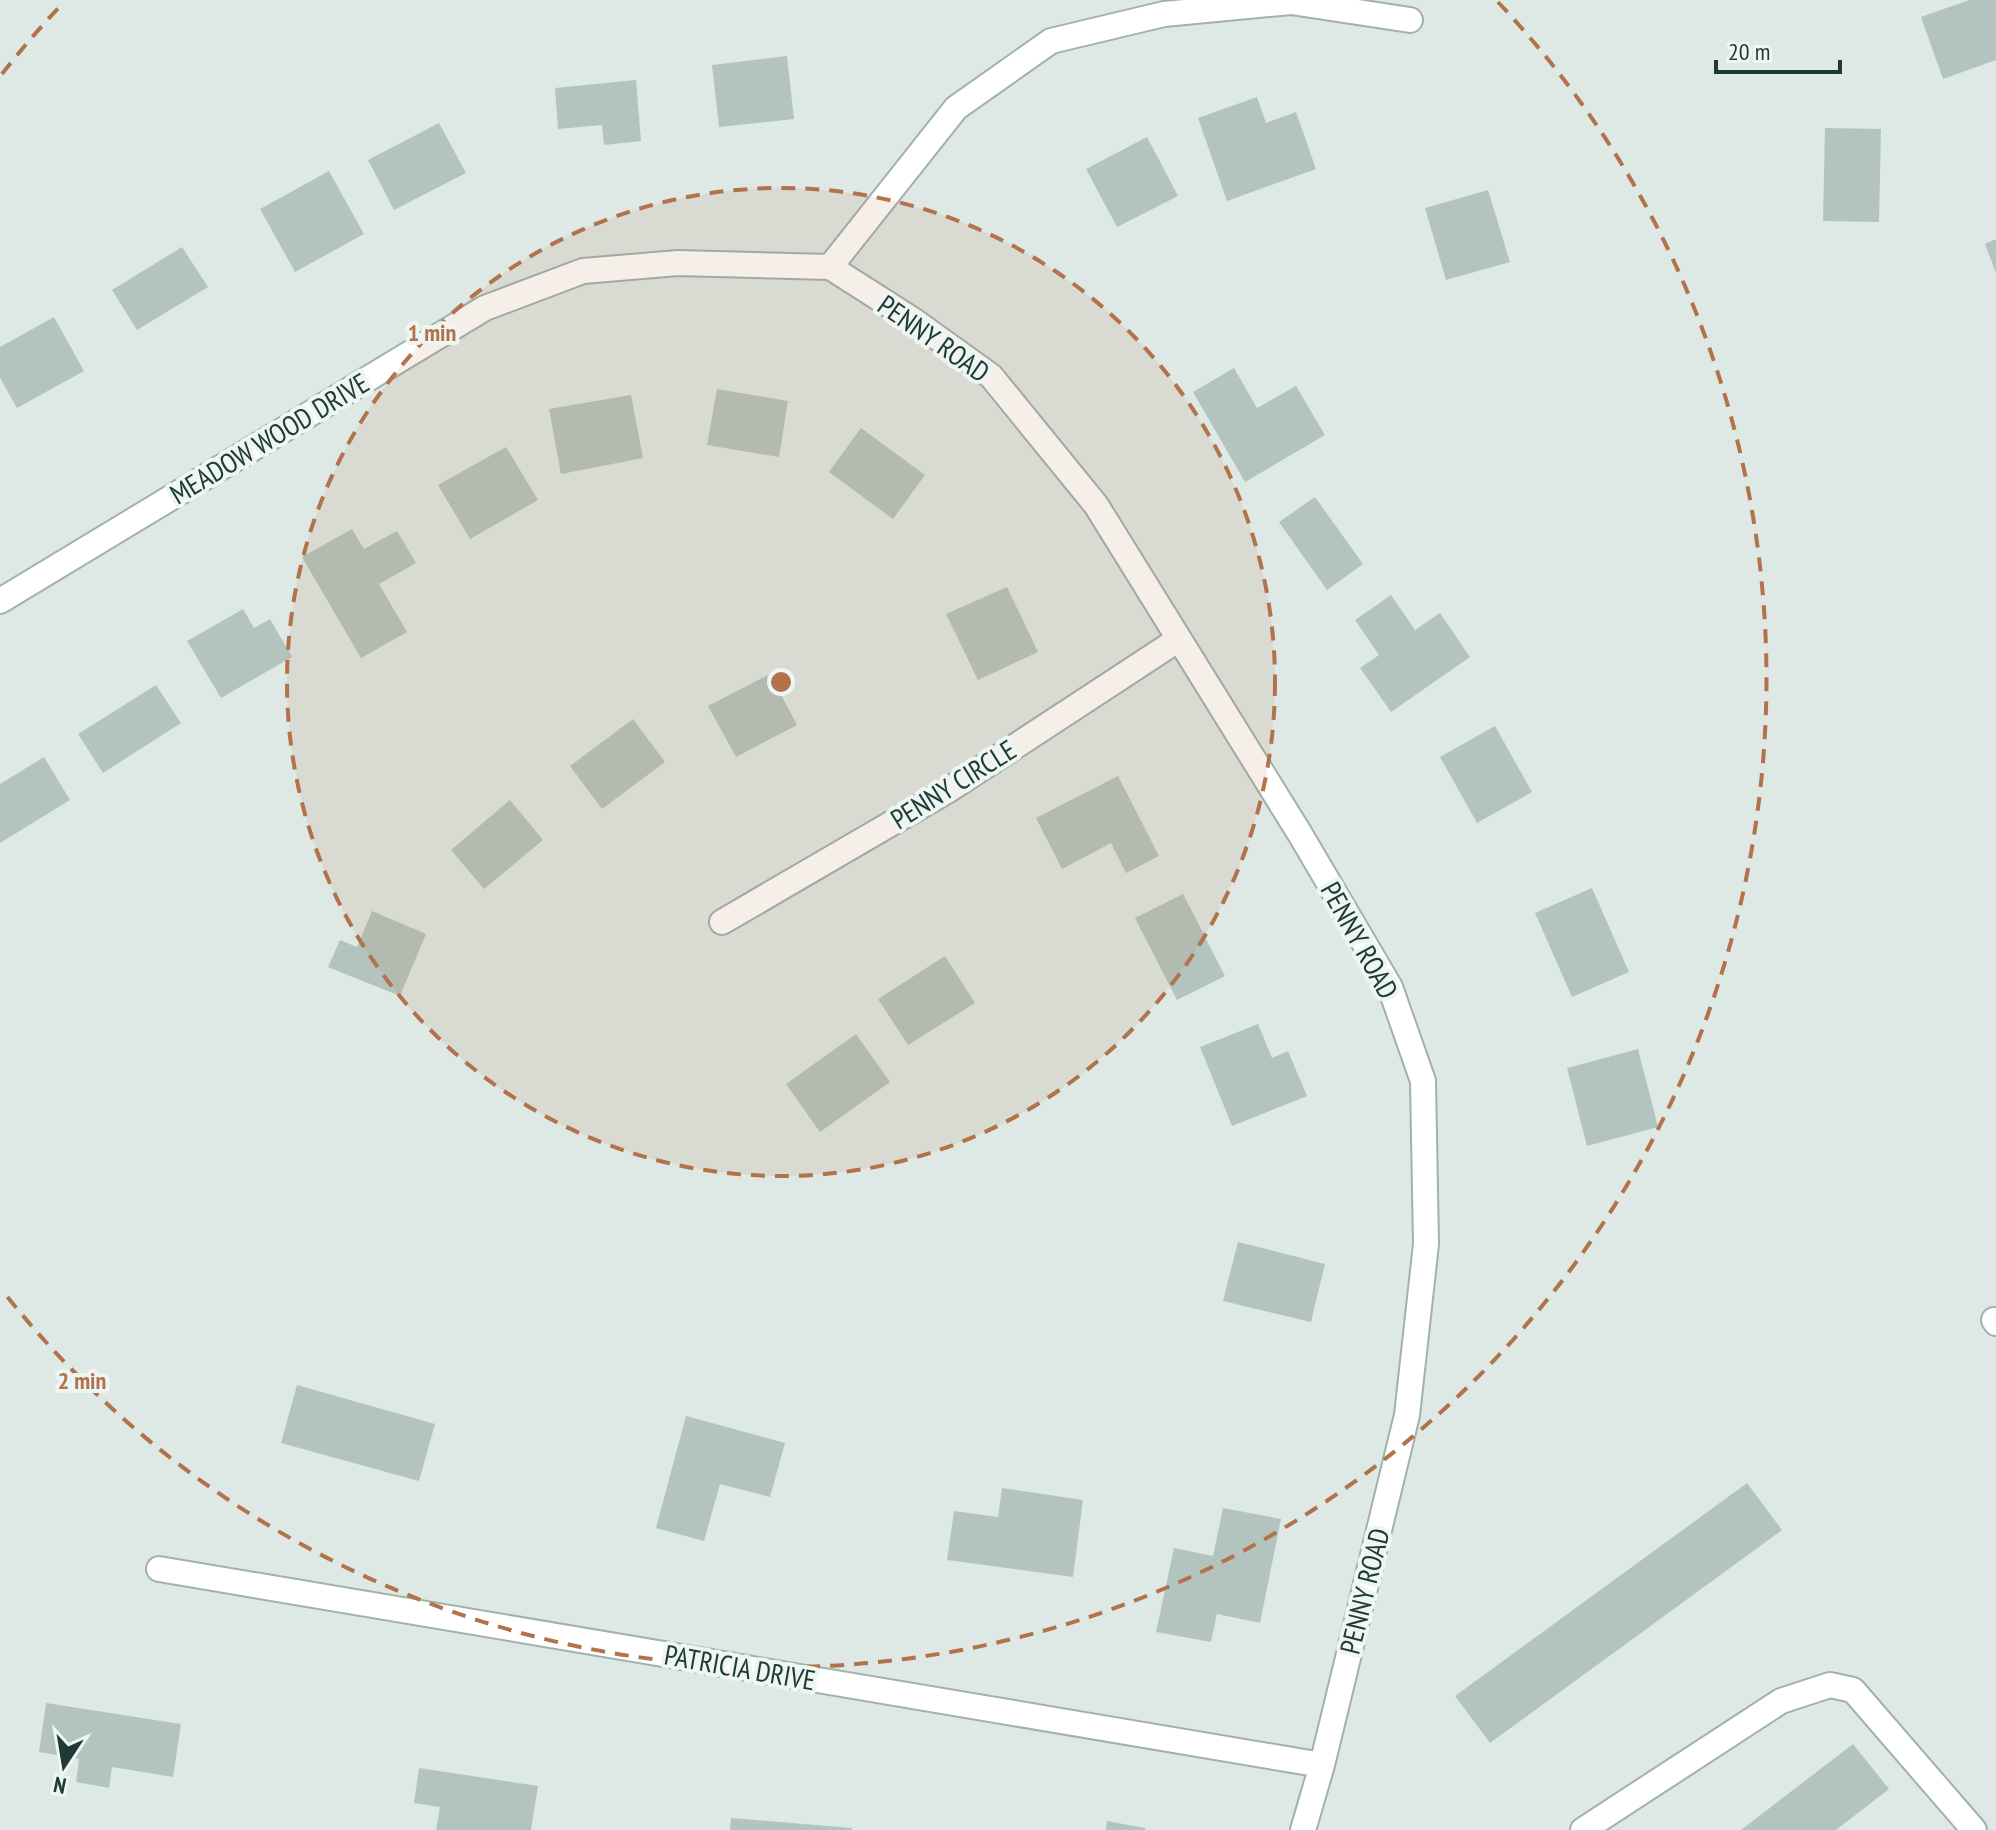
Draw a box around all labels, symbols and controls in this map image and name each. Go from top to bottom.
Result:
scale bar [1716,24,1840,74]
text: 20 m [1728,36,1770,67]
street label: PENNY ROAD [871,286,997,390]
text: 1 min [408,317,456,348]
street label: MEADOW WOOD DRIVE [163,364,375,512]
centre of rings [767,668,795,696]
street label: PENNY CIRCLE [883,731,1023,837]
street label: PENNY ROAD [1313,875,1407,1005]
text: 2 min [58,1365,106,1396]
street label: PENNY ROAD [1331,1524,1397,1658]
street label: PATRICIA DRIVE [662,1636,818,1698]
north arrow [24,1726,104,1806]
text: N [51,1771,69,1800]

